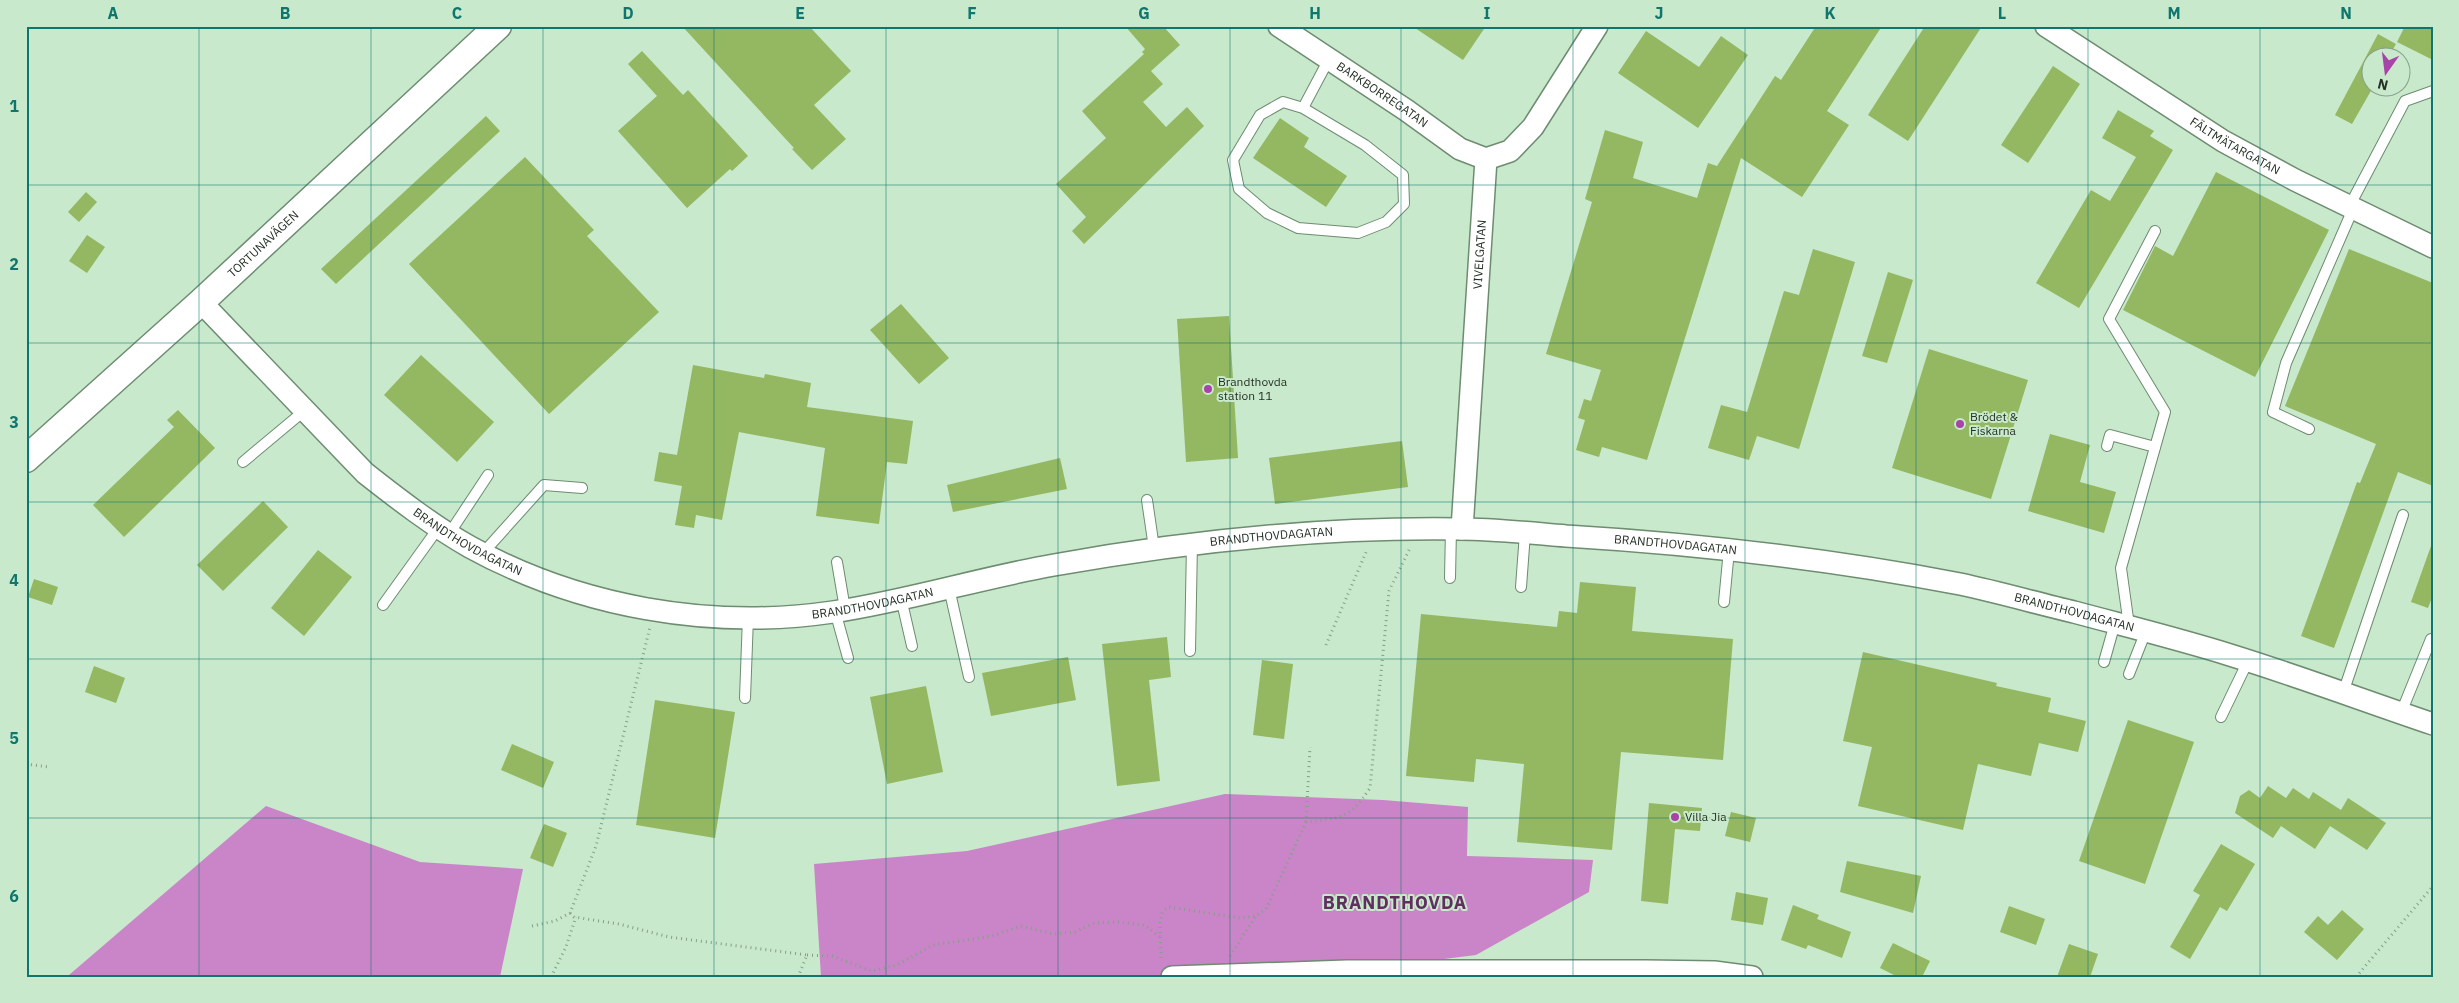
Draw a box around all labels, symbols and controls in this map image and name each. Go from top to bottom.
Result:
text: A [108,3,119,23]
text: B [280,3,291,23]
text: C [452,3,462,23]
text: D [622,3,634,23]
text: E [795,3,805,23]
text: F [967,3,977,23]
text: G [1138,3,1150,23]
text: H [1309,3,1321,23]
text: I [1484,3,1491,23]
text: J [1655,3,1663,23]
text: K [1824,3,1836,23]
text: L [1998,3,2006,23]
text: M [2167,3,2181,23]
text: N [2340,3,2352,23]
north arrow [2362,48,2412,98]
street label: BARKBORREGATAN [1334,58,1431,130]
text: N [2376,75,2390,95]
text: 1 [9,96,19,116]
street label: FÄLTMÄTARGATAN [2187,114,2283,177]
street label: TORTUNAVÄGEN [224,207,301,280]
street label: VIVELGATAN [1470,219,1489,290]
text: 2 [9,254,19,274]
place label: Brandthovda station 11 [1218,374,1288,403]
marker: Brandthovda station 11 [1202,383,1214,395]
place label: Brödet & Fiskarna [1970,409,2018,438]
text: 3 [9,412,19,432]
marker: Brödet & Fiskarna [1954,418,1966,430]
street label: BRANDTHOVDAGATAN [410,504,525,578]
street label: BRANDTHOVDAGATAN [1209,524,1333,549]
street label: BRANDTHOVDAGATAN [1614,531,1738,557]
text: 4 [9,570,19,590]
street label: BRANDTHOVDAGATAN [811,584,935,622]
street label: BRANDTHOVDAGATAN [2013,589,2136,635]
text: 5 [9,728,19,748]
place label: Villa Jia [1685,809,1727,824]
marker: Villa Jia [1669,811,1681,823]
text: 6 [9,886,19,906]
district label: BRANDTHOVDA [1323,891,1467,914]

